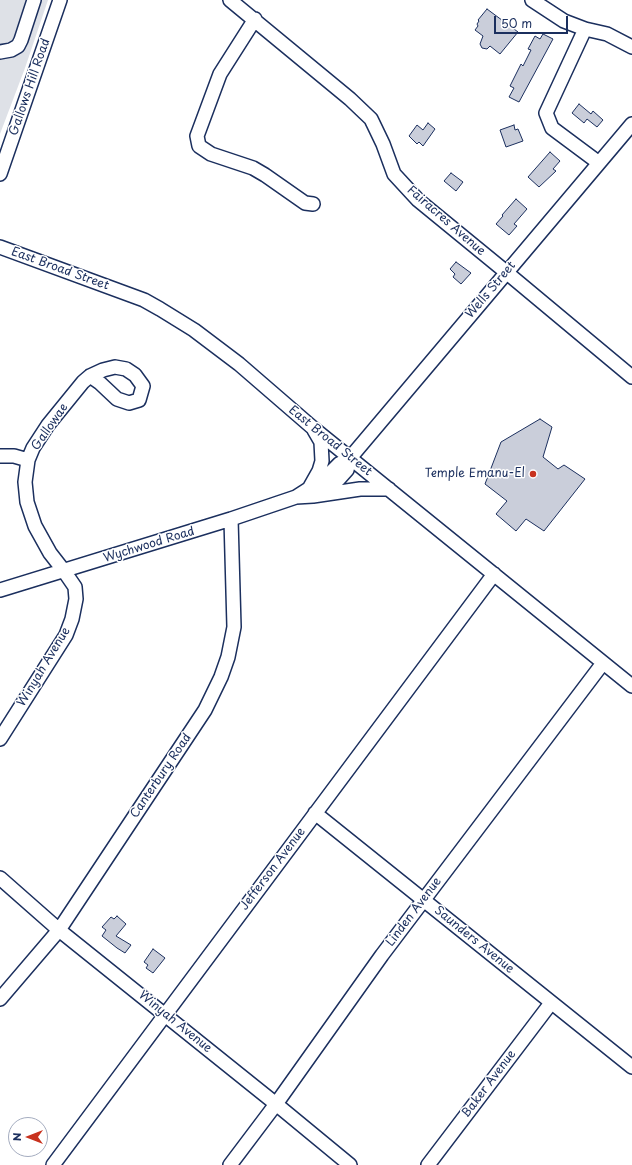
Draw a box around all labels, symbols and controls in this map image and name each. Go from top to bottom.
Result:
scale bar [496,8,570,34]
text: 50 m [501,14,532,32]
street label: Gallows Hill Road [7,37,53,137]
street label: Fairacres Avenue [404,183,488,259]
street label: East Broad Street [9,245,111,293]
street label: Wells Street [463,259,519,321]
street label: Gallowae [29,401,71,453]
street label: East Broad Street [285,403,375,479]
place label: Temple Emanu-El [425,467,525,481]
marker: Temple Emanu-El [528,469,538,479]
street label: Wychwood Road [102,524,196,566]
street label: Winyah Avenue [15,625,73,709]
street label: Canterbury Road [127,731,195,821]
street label: Jefferson Avenue [237,825,309,913]
street label: Linden Avenue [383,875,445,949]
street label: Saunders Avenue [431,903,517,977]
street label: Winyah Avenue [135,988,215,1056]
street label: Baker Avenue [459,1047,519,1121]
north arrow [8,1117,48,1157]
text: N [8,1133,25,1141]

